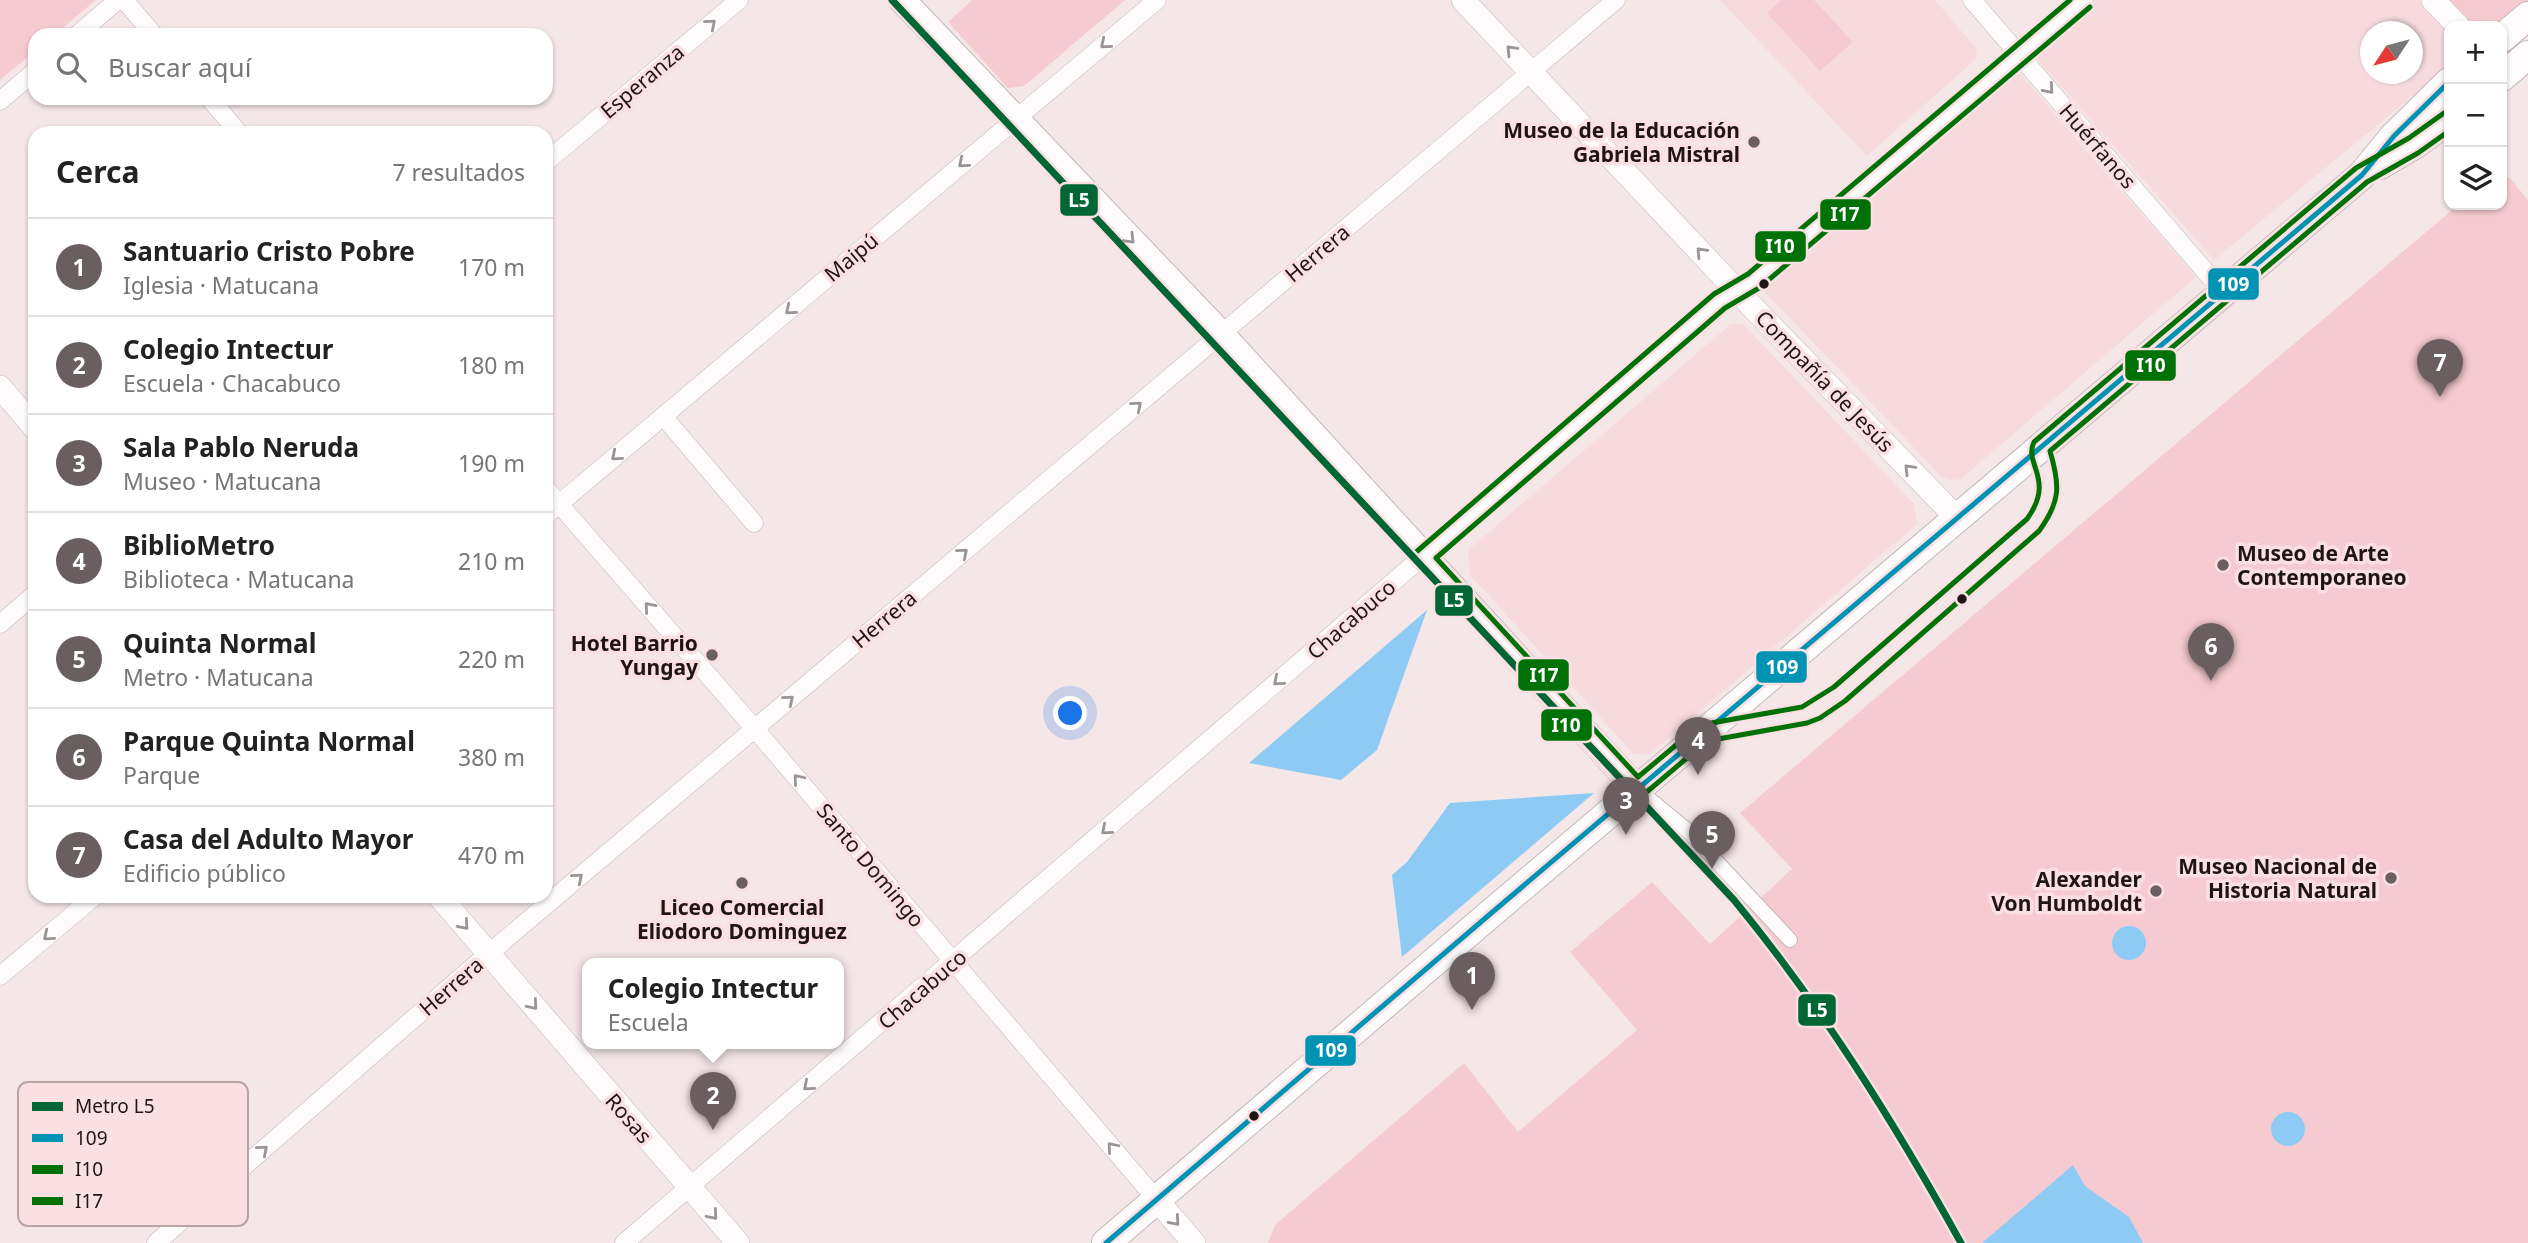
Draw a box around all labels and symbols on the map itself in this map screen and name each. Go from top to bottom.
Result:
one-way arrow [702,20,715,32]
north arrow [2360,21,2423,84]
one-way arrow [1100,36,1113,48]
street label: Esperanza [594,38,690,124]
one-way arrow [1507,46,1520,59]
one-way arrow [2041,81,2053,94]
street label: Huérfanos [2053,98,2143,194]
place label: Museo de la Educación Gabriela Mistral [1503,116,1740,168]
marker: Museo de la Educación Gabriela Mistral [1746,134,1762,150]
one-way arrow [959,155,972,167]
line badge: L5 [1059,183,1099,217]
text: L5 [1068,187,1090,213]
line badge: I17 [1819,198,1872,231]
text: I17 [1830,201,1860,227]
street label: Herrera [1279,218,1355,288]
street label: Maipú [818,226,884,288]
line badge: I10 [1754,230,1807,263]
one-way arrow [1122,231,1135,244]
text: I10 [1765,233,1795,259]
one-way arrow [1696,247,1709,260]
line badge: 109 [2207,267,2260,301]
text: 109 [2217,271,2249,297]
unlabelled marker [1757,277,1771,291]
one-way arrow [785,302,798,314]
street label: Compañía de Jesús [1750,304,1900,458]
pin: 7 [2417,339,2463,397]
line badge: I10 [2124,349,2177,382]
text: I10 [2136,352,2166,378]
one-way arrow [1128,402,1141,414]
one-way arrow [611,448,623,461]
one-way arrow [1905,464,1918,477]
place label: Museo de Arte Contemporaneo [2237,539,2407,591]
one-way arrow [955,549,968,561]
marker: Museo de Arte Contemporaneo [2215,557,2231,573]
street label: Chacabuco [1301,573,1401,665]
street label: Herrera [846,584,922,654]
line badge: L5 [1434,584,1474,617]
text: L5 [1443,587,1465,613]
unlabelled marker [1955,592,1969,606]
one-way arrow [645,602,657,615]
pin: 6 [2188,623,2234,681]
place label: Hotel Barrio Yungay [571,629,698,681]
marker: Hotel Barrio Yungay [704,647,720,663]
line badge: 109 [1755,650,1808,684]
text: 109 [1766,654,1798,680]
line badge: I17 [1517,658,1570,692]
text: I17 [1529,662,1559,688]
one-way arrow [1274,673,1287,685]
one-way arrow [782,695,794,708]
your location [1053,696,1087,730]
line badge: I10 [1540,708,1593,742]
text: I10 [1551,712,1581,738]
pin: 4 [1675,717,1721,775]
one-way arrow [794,775,806,788]
pin: 3 [1603,777,1649,835]
street label: Santo Domingo [811,797,931,933]
pin: 5 [1689,811,1735,869]
one-way arrow [1101,822,1114,834]
place label: Museo Nacional de Historia Natural [2178,852,2377,904]
place label: Alexander Von Humboldt [1991,865,2143,917]
marker: Museo Nacional de Historia Natural [2383,870,2399,886]
one-way arrow [570,874,583,886]
marker: Liceo Comercial Eliodoro Dominguez [734,875,750,891]
marker: Alexander Von Humboldt [2148,883,2164,899]
place label: Liceo Comercial Eliodoro Dominguez [637,893,847,945]
one-way arrow [456,917,468,930]
one-way arrow [43,928,56,940]
street label: Chacabuco [872,943,972,1035]
street label: Herrera [413,950,489,1022]
pin: 1 [1449,952,1495,1010]
line badge: L5 [1797,993,1837,1027]
one-way arrow [525,997,537,1010]
text: L5 [1806,997,1828,1023]
line badge: 109 [1304,1034,1357,1067]
text: 109 [1315,1037,1347,1063]
pin: 2 [690,1072,736,1130]
one-way arrow [804,1078,817,1090]
legend [18,1082,248,1226]
street label: Rosas [600,1087,658,1149]
text: Metro L5 [75,1093,155,1119]
unlabelled marker [1247,1109,1261,1123]
text: 109 [75,1125,108,1151]
one-way arrow [1108,1142,1120,1155]
one-way arrow [254,1146,267,1158]
text: I10 [75,1156,103,1182]
text: I17 [75,1188,103,1214]
one-way arrow [705,1207,718,1220]
one-way arrow [1167,1213,1179,1226]

